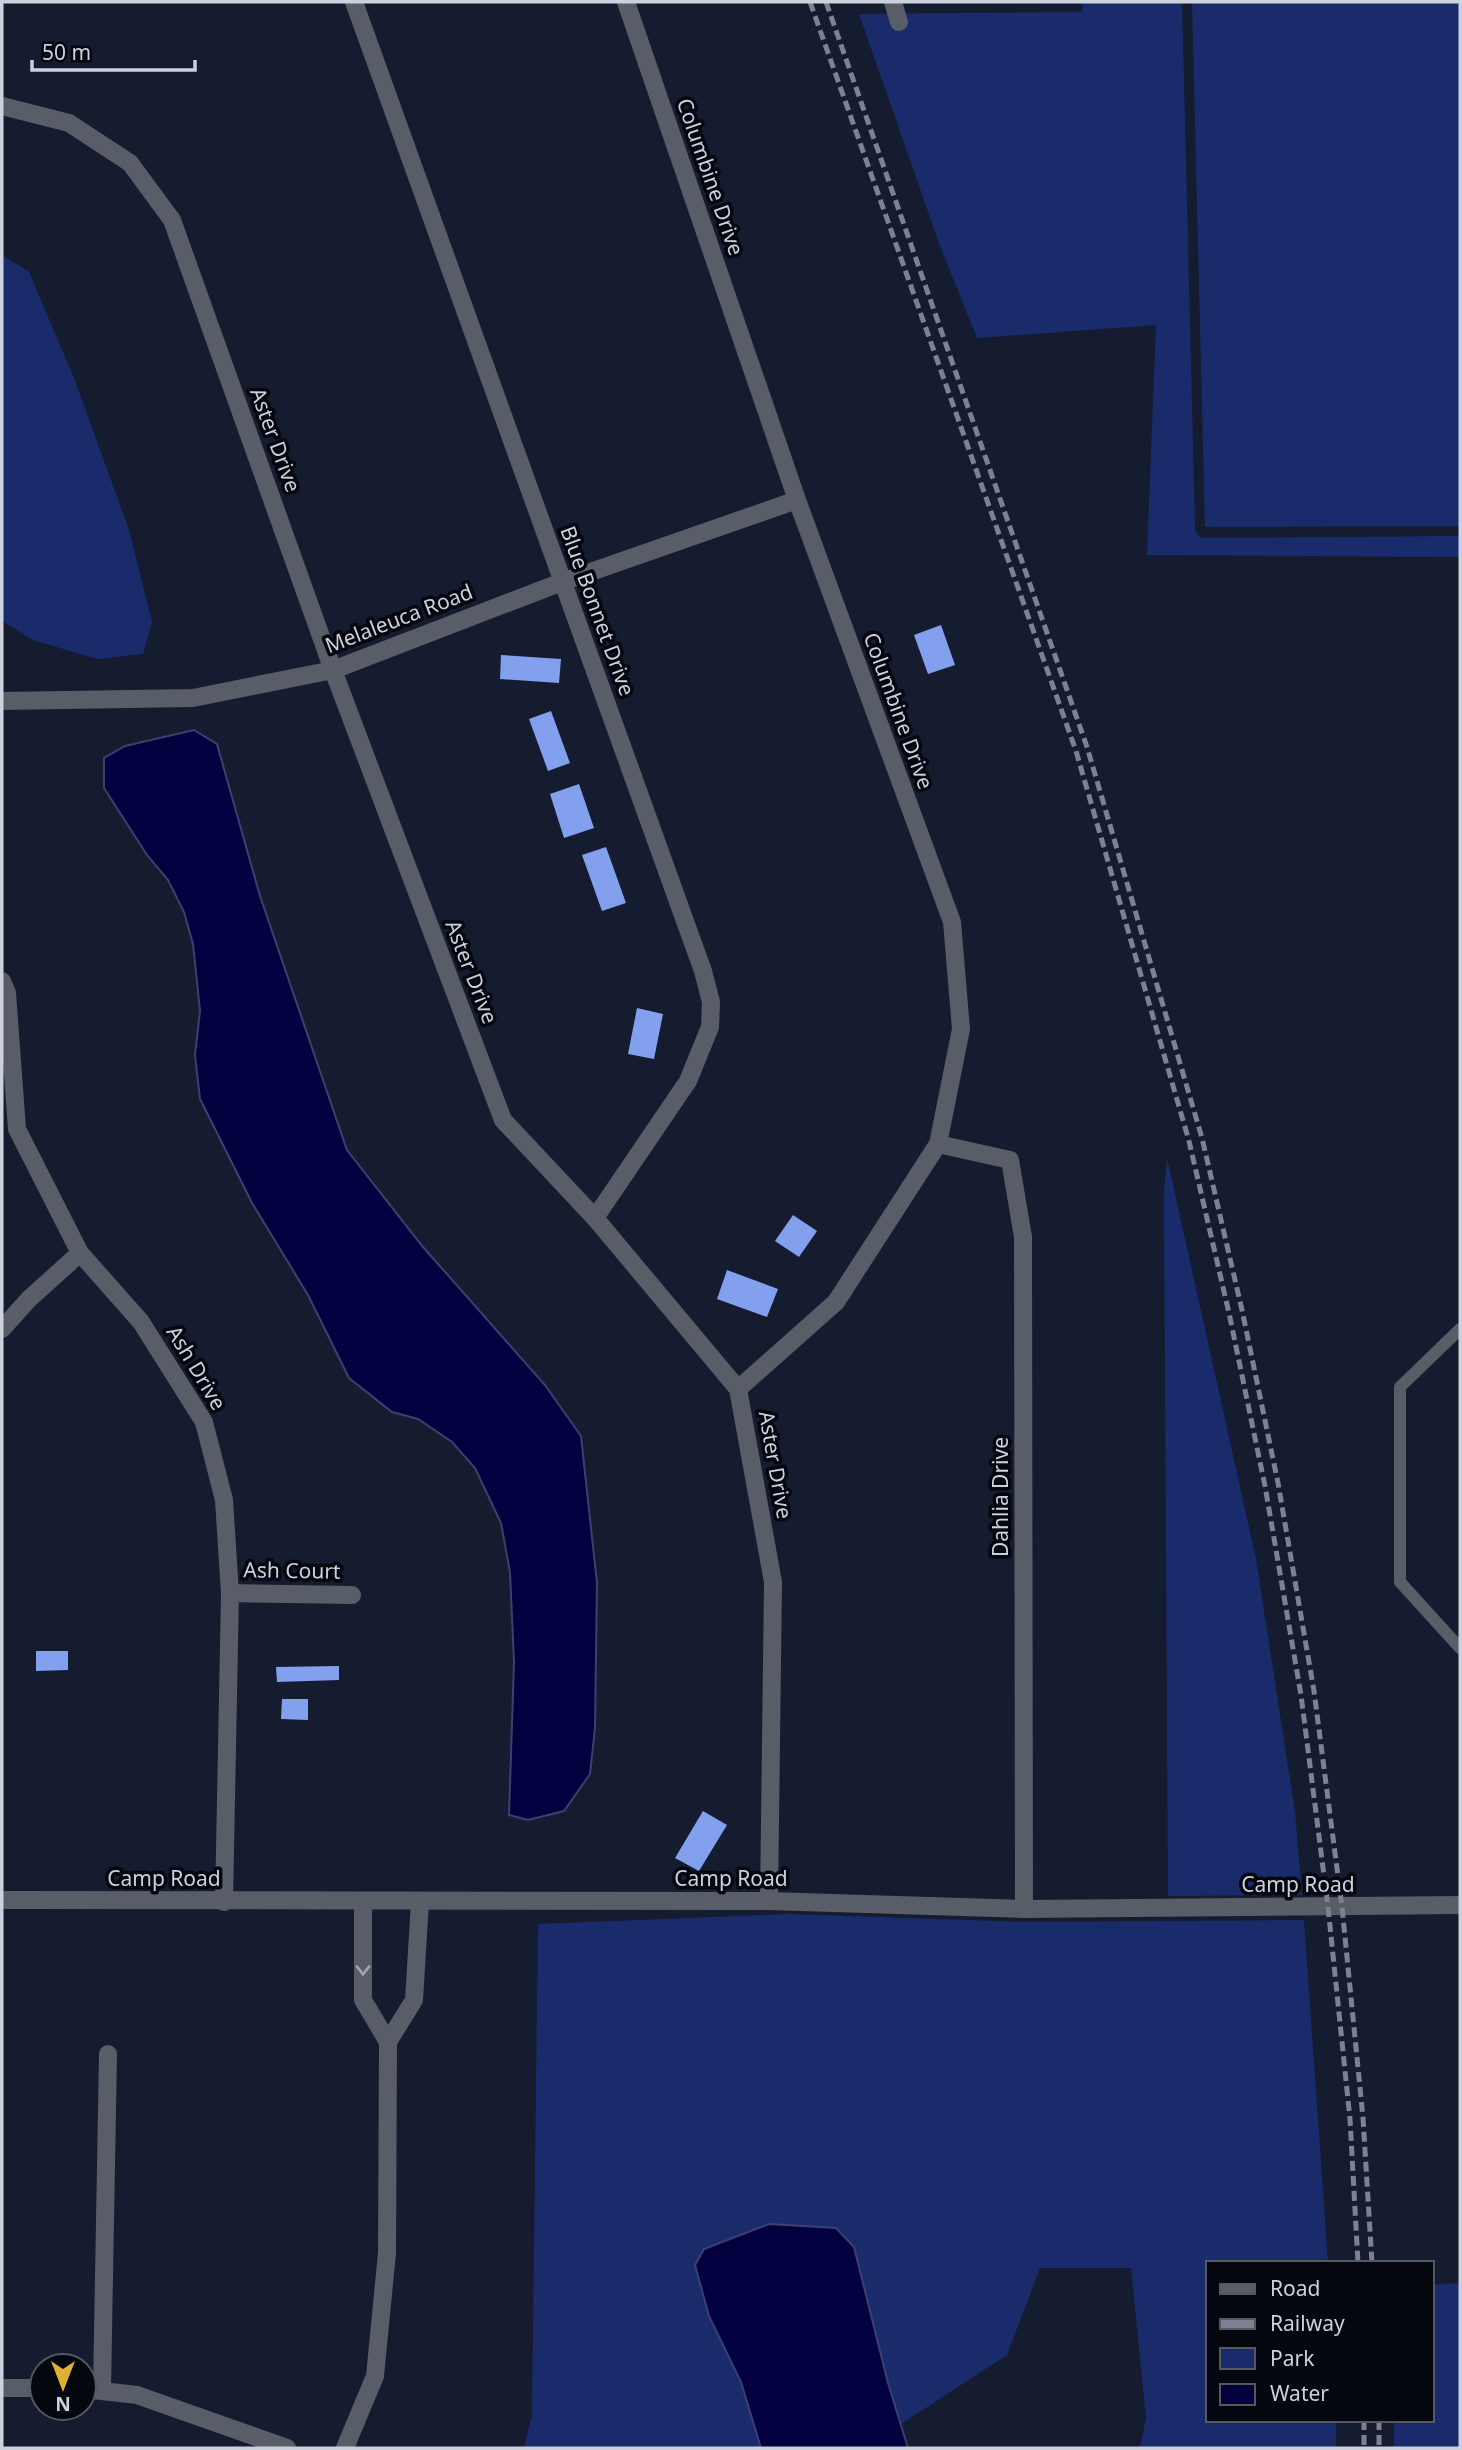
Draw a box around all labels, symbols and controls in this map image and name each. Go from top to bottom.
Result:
scale bar [32,28,194,72]
text: 50 m [42,38,91,66]
street label: Columbine Drive [671,94,751,259]
street label: Aster Drive [244,384,308,496]
street label: Blue Bonnet Drive [554,522,642,699]
street label: Melaleuca Road [321,577,477,659]
street label: Columbine Drive [858,629,940,793]
street label: Aster Drive [439,916,505,1028]
street label: Ash Drive [161,1320,233,1415]
street label: Aster Drive [753,1409,799,1521]
street label: Dahlia Drive [986,1437,1014,1557]
street label: Ash Court [243,1555,341,1585]
street label: Camp Road [107,1864,221,1892]
street label: Camp Road [674,1864,788,1892]
street label: Camp Road [1241,1870,1355,1898]
one-way arrow [355,1966,371,1976]
legend [1206,2261,1434,2422]
text: Road [1270,2274,1320,2302]
text: Railway [1270,2309,1345,2337]
text: Park [1270,2344,1315,2372]
north arrow [28,2352,98,2422]
text: Water [1270,2379,1329,2407]
text: N [55,2391,71,2417]

